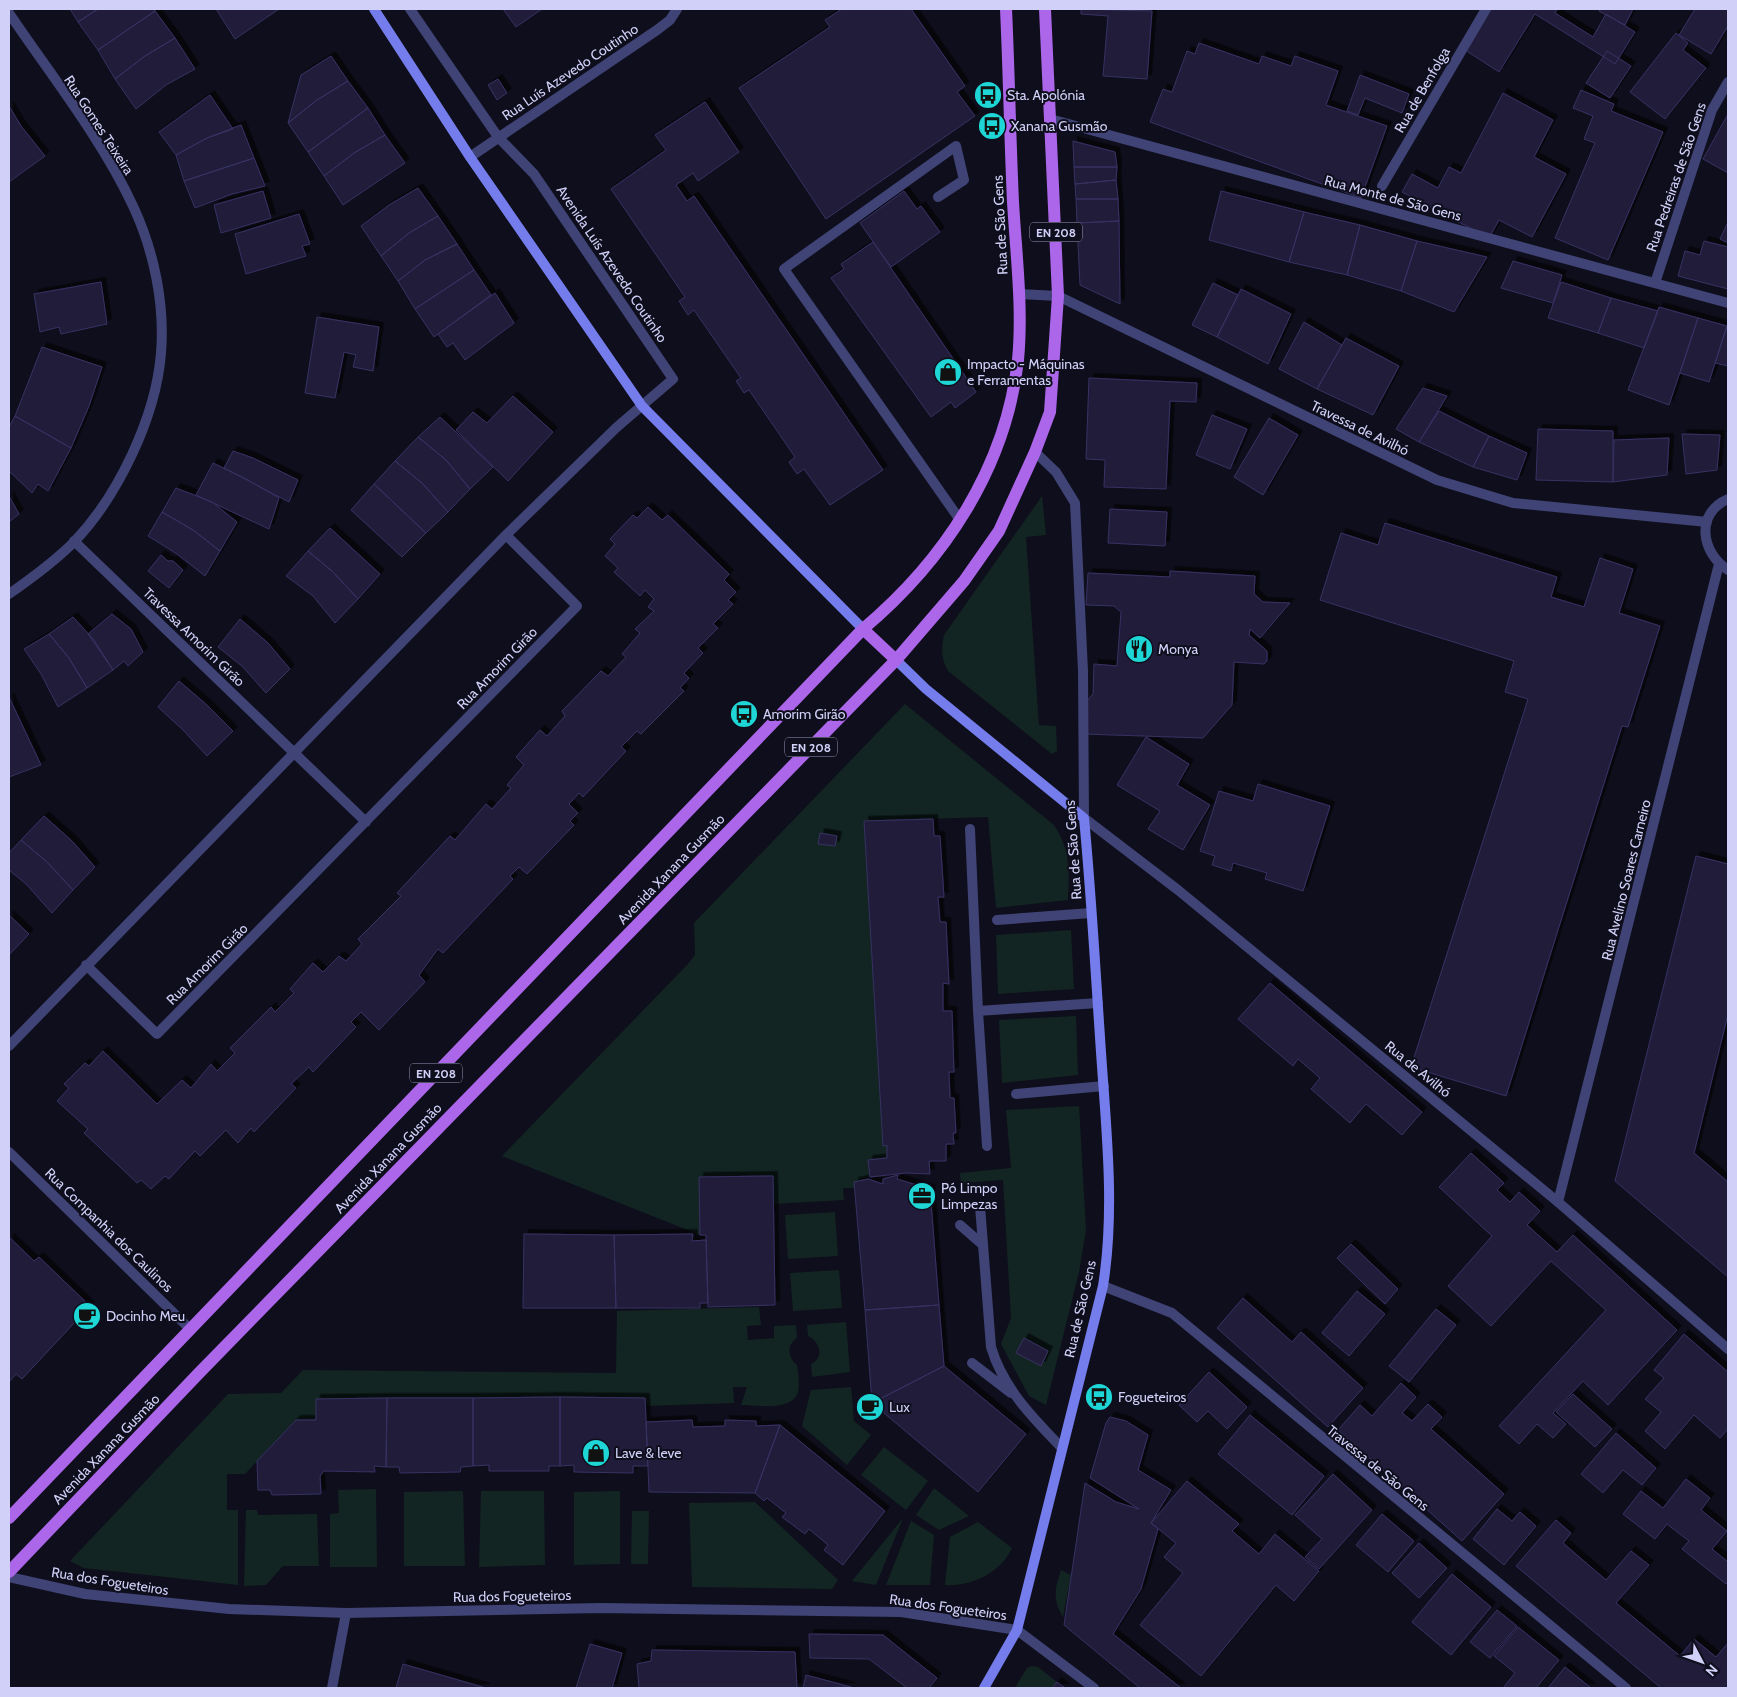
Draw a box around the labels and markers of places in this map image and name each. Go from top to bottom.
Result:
bus stop icon: Sta. Apolónia [973,80,1003,110]
place label: Sta. Apolónia [1007,86,1085,104]
bus stop icon: Xanana Gusmão [977,111,1007,141]
place label: Xanana Gusmão [1011,117,1108,135]
place label: Impacto - Máquinas e Ferramentas [967,355,1085,389]
shop icon: Impacto - Máquinas e Ferramentas [933,357,963,387]
restaurant icon: Monya [1124,634,1154,664]
place label: Monya [1158,640,1199,658]
bus stop icon: Amorim Girão [729,699,759,729]
place label: Amorim Girão [763,705,846,723]
place label: Pó Limpo Limpezas [941,1179,998,1213]
office icon: Pó Limpo Limpezas [907,1181,937,1211]
cafe icon: Docinho Meu [72,1301,102,1331]
place label: Docinho Meu [106,1307,185,1325]
bus stop icon: Fogueteiros [1084,1382,1114,1412]
place label: Fogueteiros [1118,1388,1187,1406]
cafe icon: Lux [855,1392,885,1422]
place label: Lux [889,1398,910,1416]
shop icon: Lave & leve [581,1438,611,1468]
place label: Lave & leve [615,1444,682,1462]

